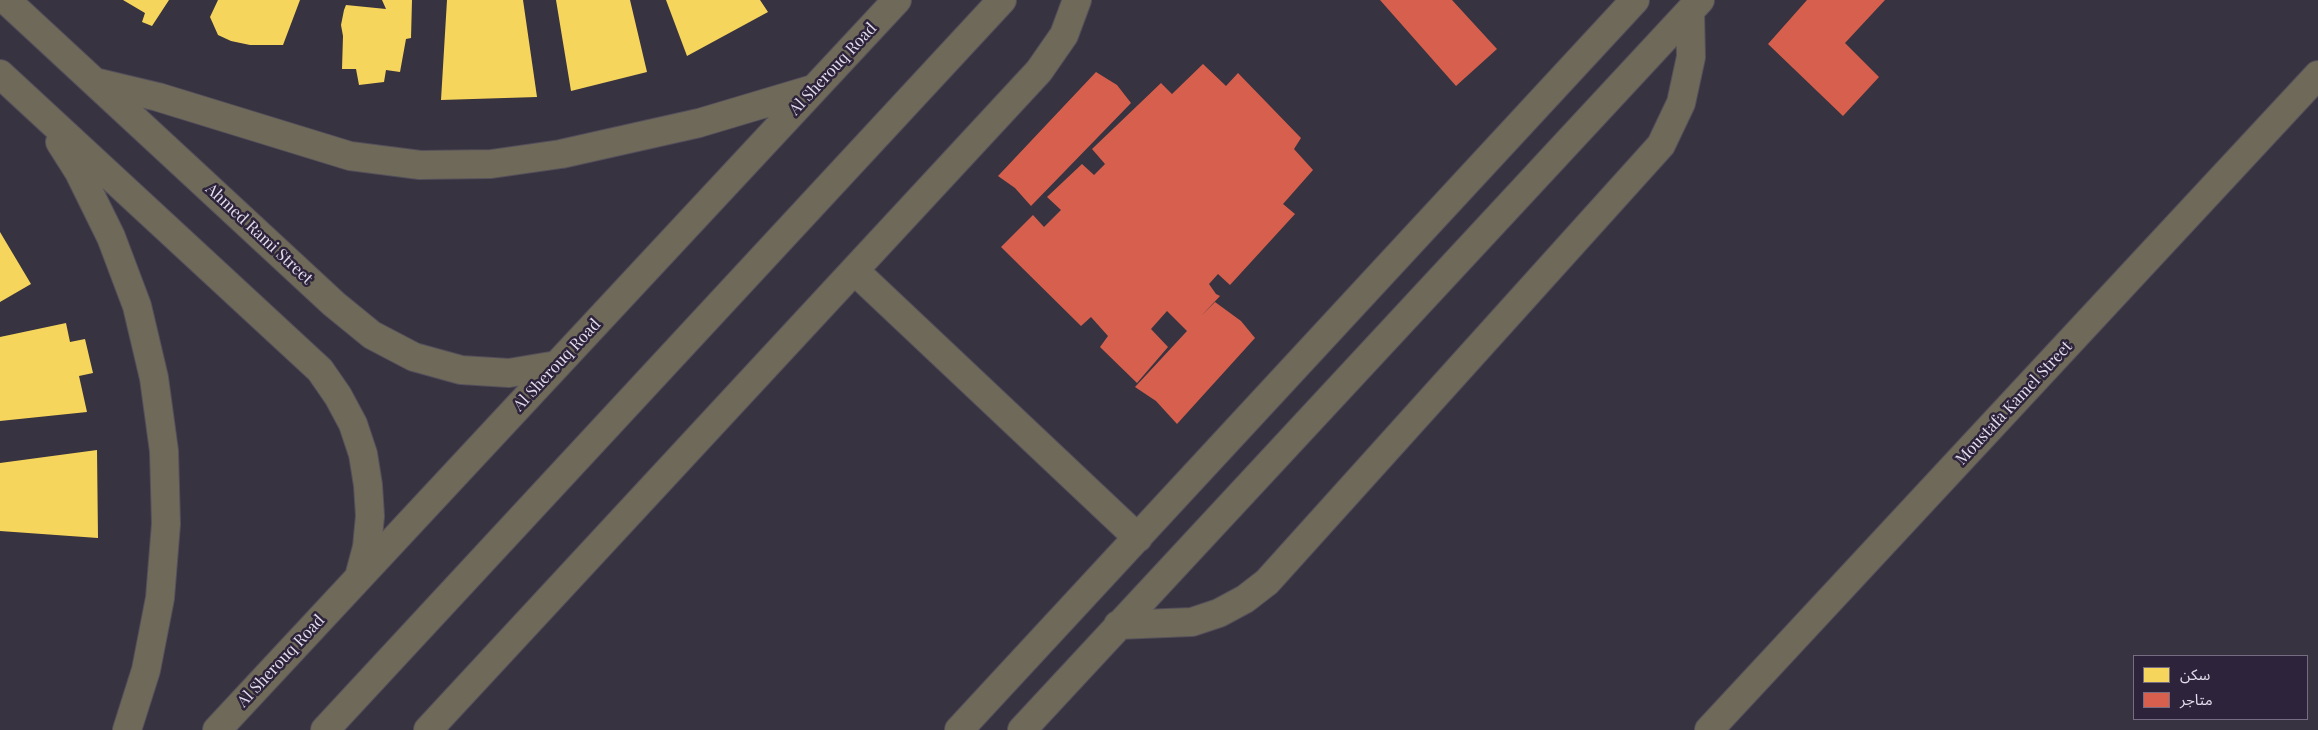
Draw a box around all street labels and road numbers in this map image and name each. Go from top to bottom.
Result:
street label: Al Sherouq Road [785,19,881,119]
street label: Ahmed Rami Street [202,179,316,289]
street label: Al Sherouq Road [509,315,605,415]
street label: Moustafa Kamel Street [1952,337,2076,469]
street label: Al Sherouq Road [233,611,329,711]

